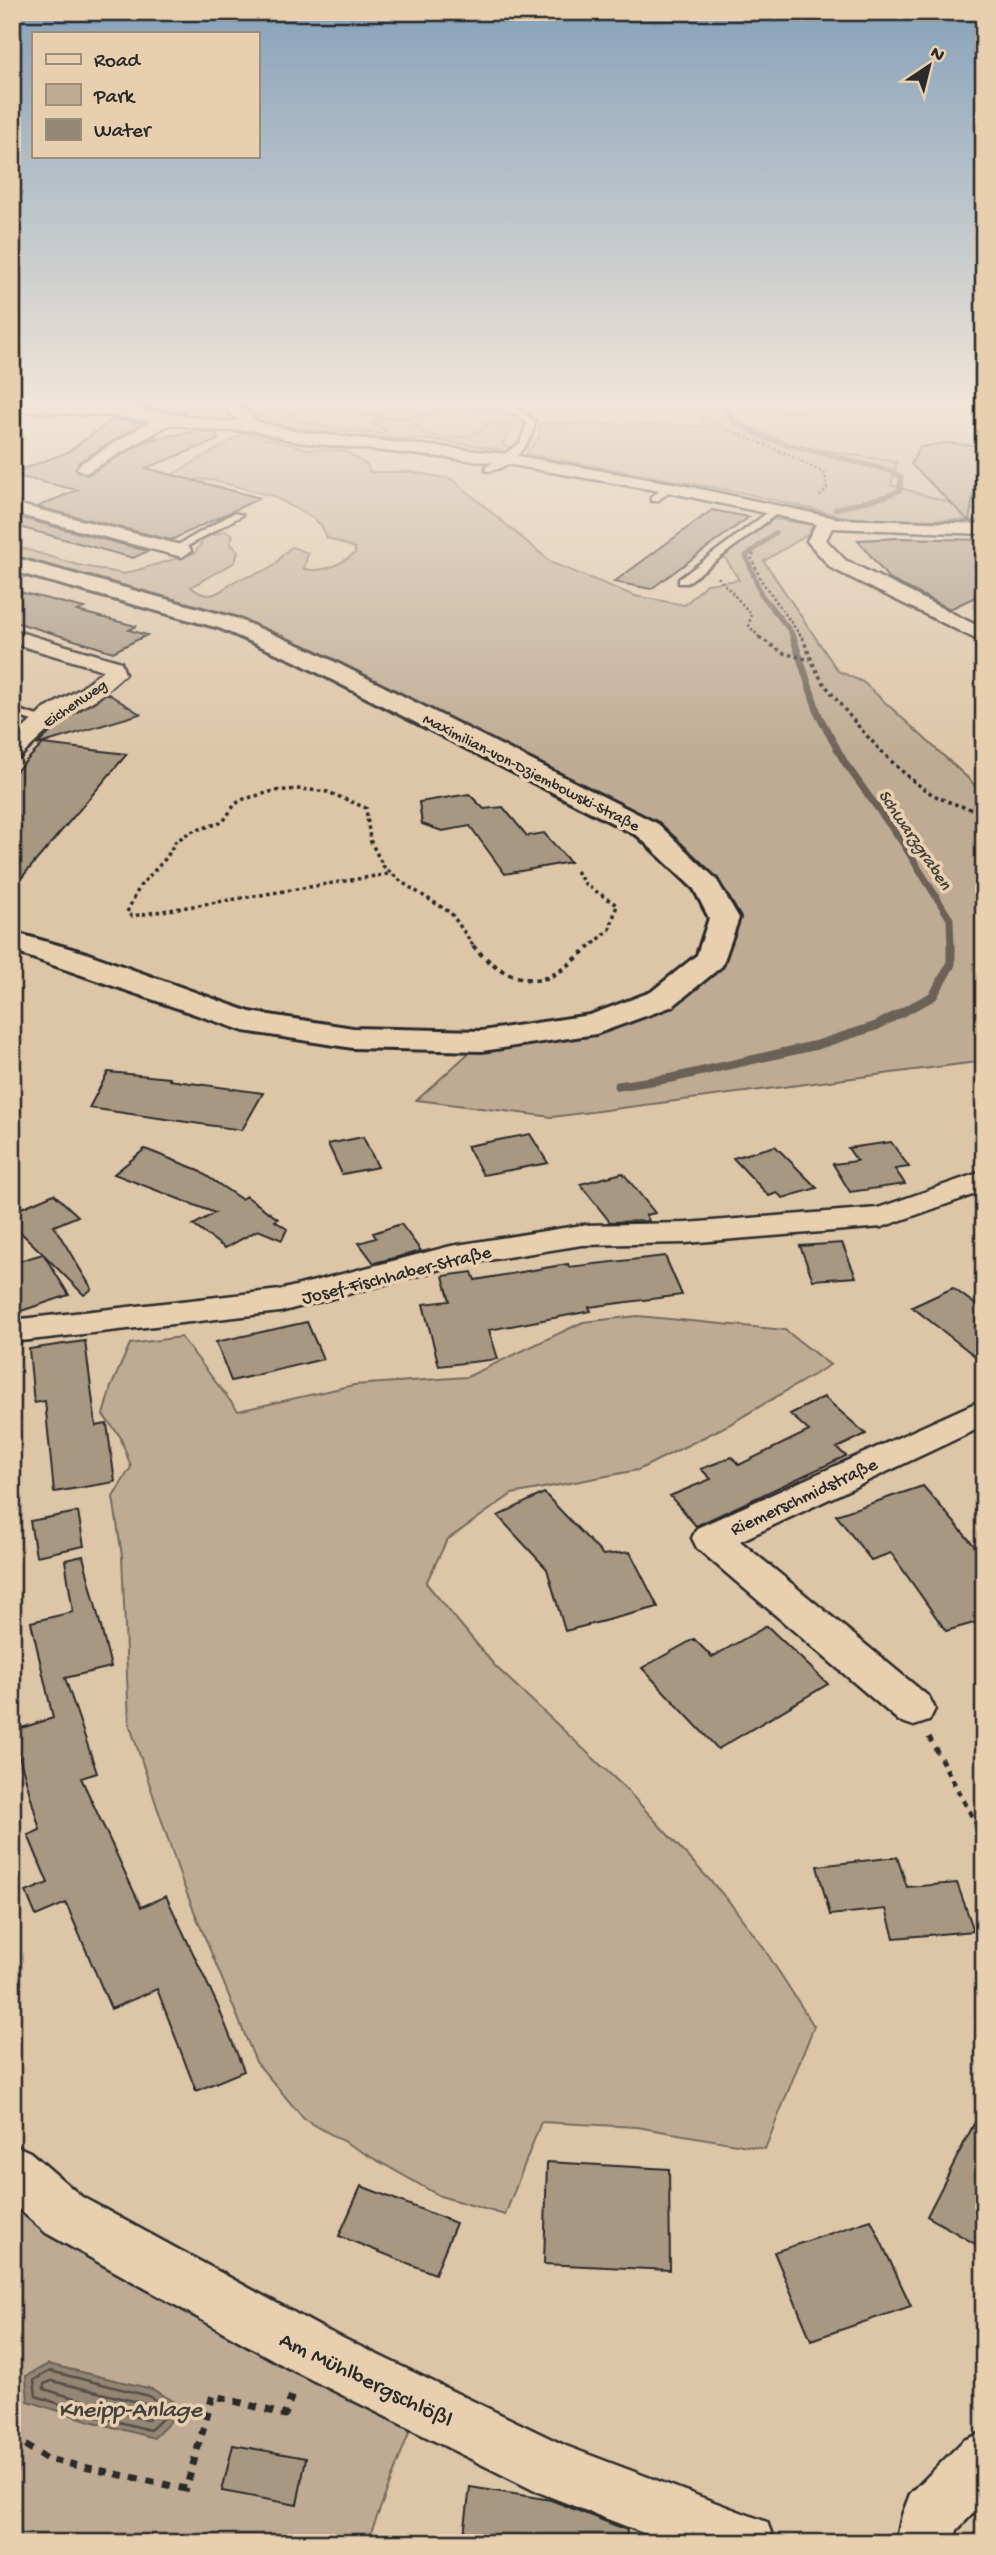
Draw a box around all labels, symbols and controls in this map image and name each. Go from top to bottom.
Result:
legend [32,32,259,158]
north arrow [894,32,964,102]
text: N [925,42,948,68]
text: Road [94,50,142,75]
text: Park [93,86,137,111]
text: Water [94,120,152,145]
street label: Eichenweg [40,677,112,733]
street label: Maximilian-von-Dziembowski-Straße [419,711,643,838]
water label: Schwarzgraben [873,786,955,895]
street label: Josef-Fischhaber-Straße [300,1242,494,1311]
street label: Riemerschmidstraße [727,1454,882,1542]
street label: Am Mühlbergschlößl [274,2327,457,2435]
water label: Kneipp-Anlage [58,2397,203,2426]

